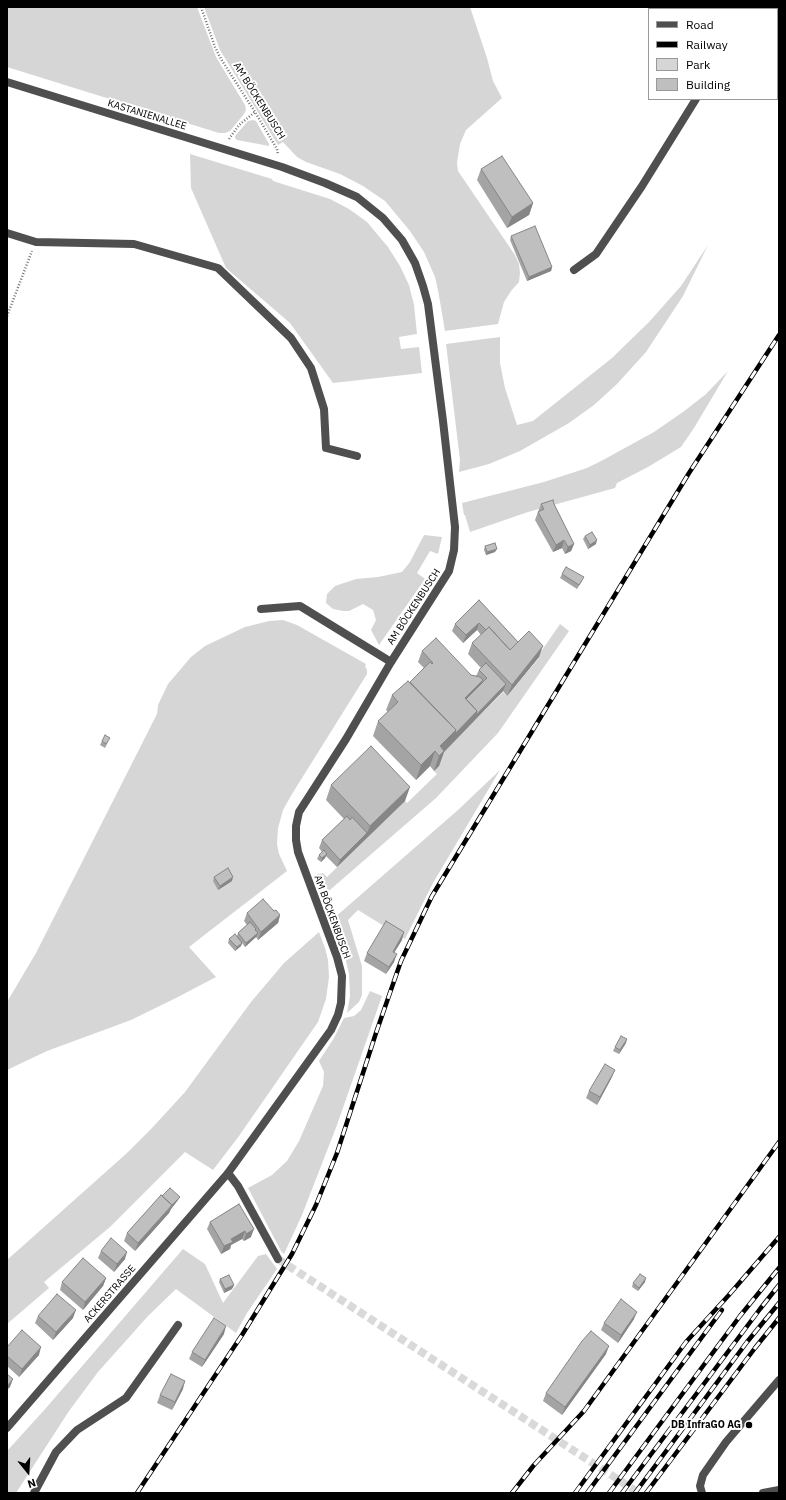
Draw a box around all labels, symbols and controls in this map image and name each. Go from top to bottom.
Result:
legend [648,8,778,100]
text: Road [686,17,714,32]
text: Railway [686,37,728,52]
text: Park [686,57,710,72]
street label: AM BÖCKENBUSCH [231,60,287,142]
text: Building [686,77,730,92]
street label: KASTANIENALLEE [106,97,188,133]
street label: AM BÖCKENBUSCH [385,567,443,647]
street label: AM BÖCKENBUSCH [311,873,353,961]
street label: ACKERSTRASSE [82,1263,138,1325]
place label: DB InfraGO AG [671,1419,741,1431]
marker: DB InfraGO AG [744,1420,754,1430]
north arrow [8,1452,48,1492]
text: N [26,1476,38,1491]

